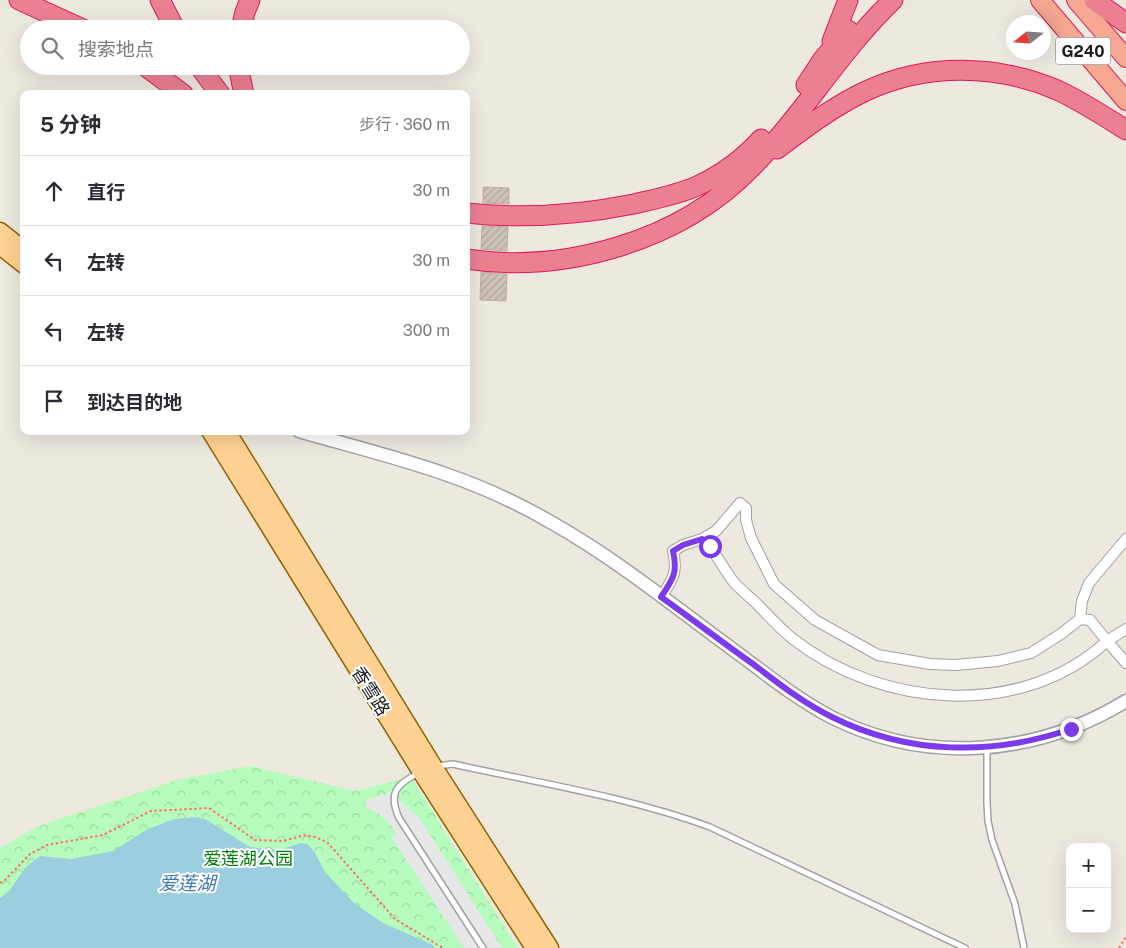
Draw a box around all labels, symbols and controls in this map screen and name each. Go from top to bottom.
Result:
north arrow [1006,15,1051,60]
search box [20,20,470,75]
icon: search [38,34,66,62]
road number: G240 [1056,37,1110,64]
text: 搜索地点 [78,38,154,60]
text: 5 分钟 [40,112,101,137]
text: 步行 · 360 m [359,115,450,134]
icon: ahead [40,177,68,205]
text: 直行 [87,181,125,203]
text: 30 m [413,181,450,200]
icon: left [40,247,68,275]
text: 左转 [87,251,125,273]
text: 30 m [413,251,450,270]
icon: left [40,317,68,345]
text: 左转 [87,321,125,343]
text: 300 m [403,321,450,340]
icon: arrive [40,387,68,415]
text: 到达目的地 [87,391,182,413]
route start [699,535,722,558]
street label: 香雪路 [348,663,394,719]
route end [1060,718,1083,741]
map controls [1066,843,1111,933]
button: + [1066,843,1111,888]
park label: 爱莲湖公园 [203,848,293,869]
water label: 爱莲湖 [158,872,218,894]
button: − [1066,888,1111,933]

